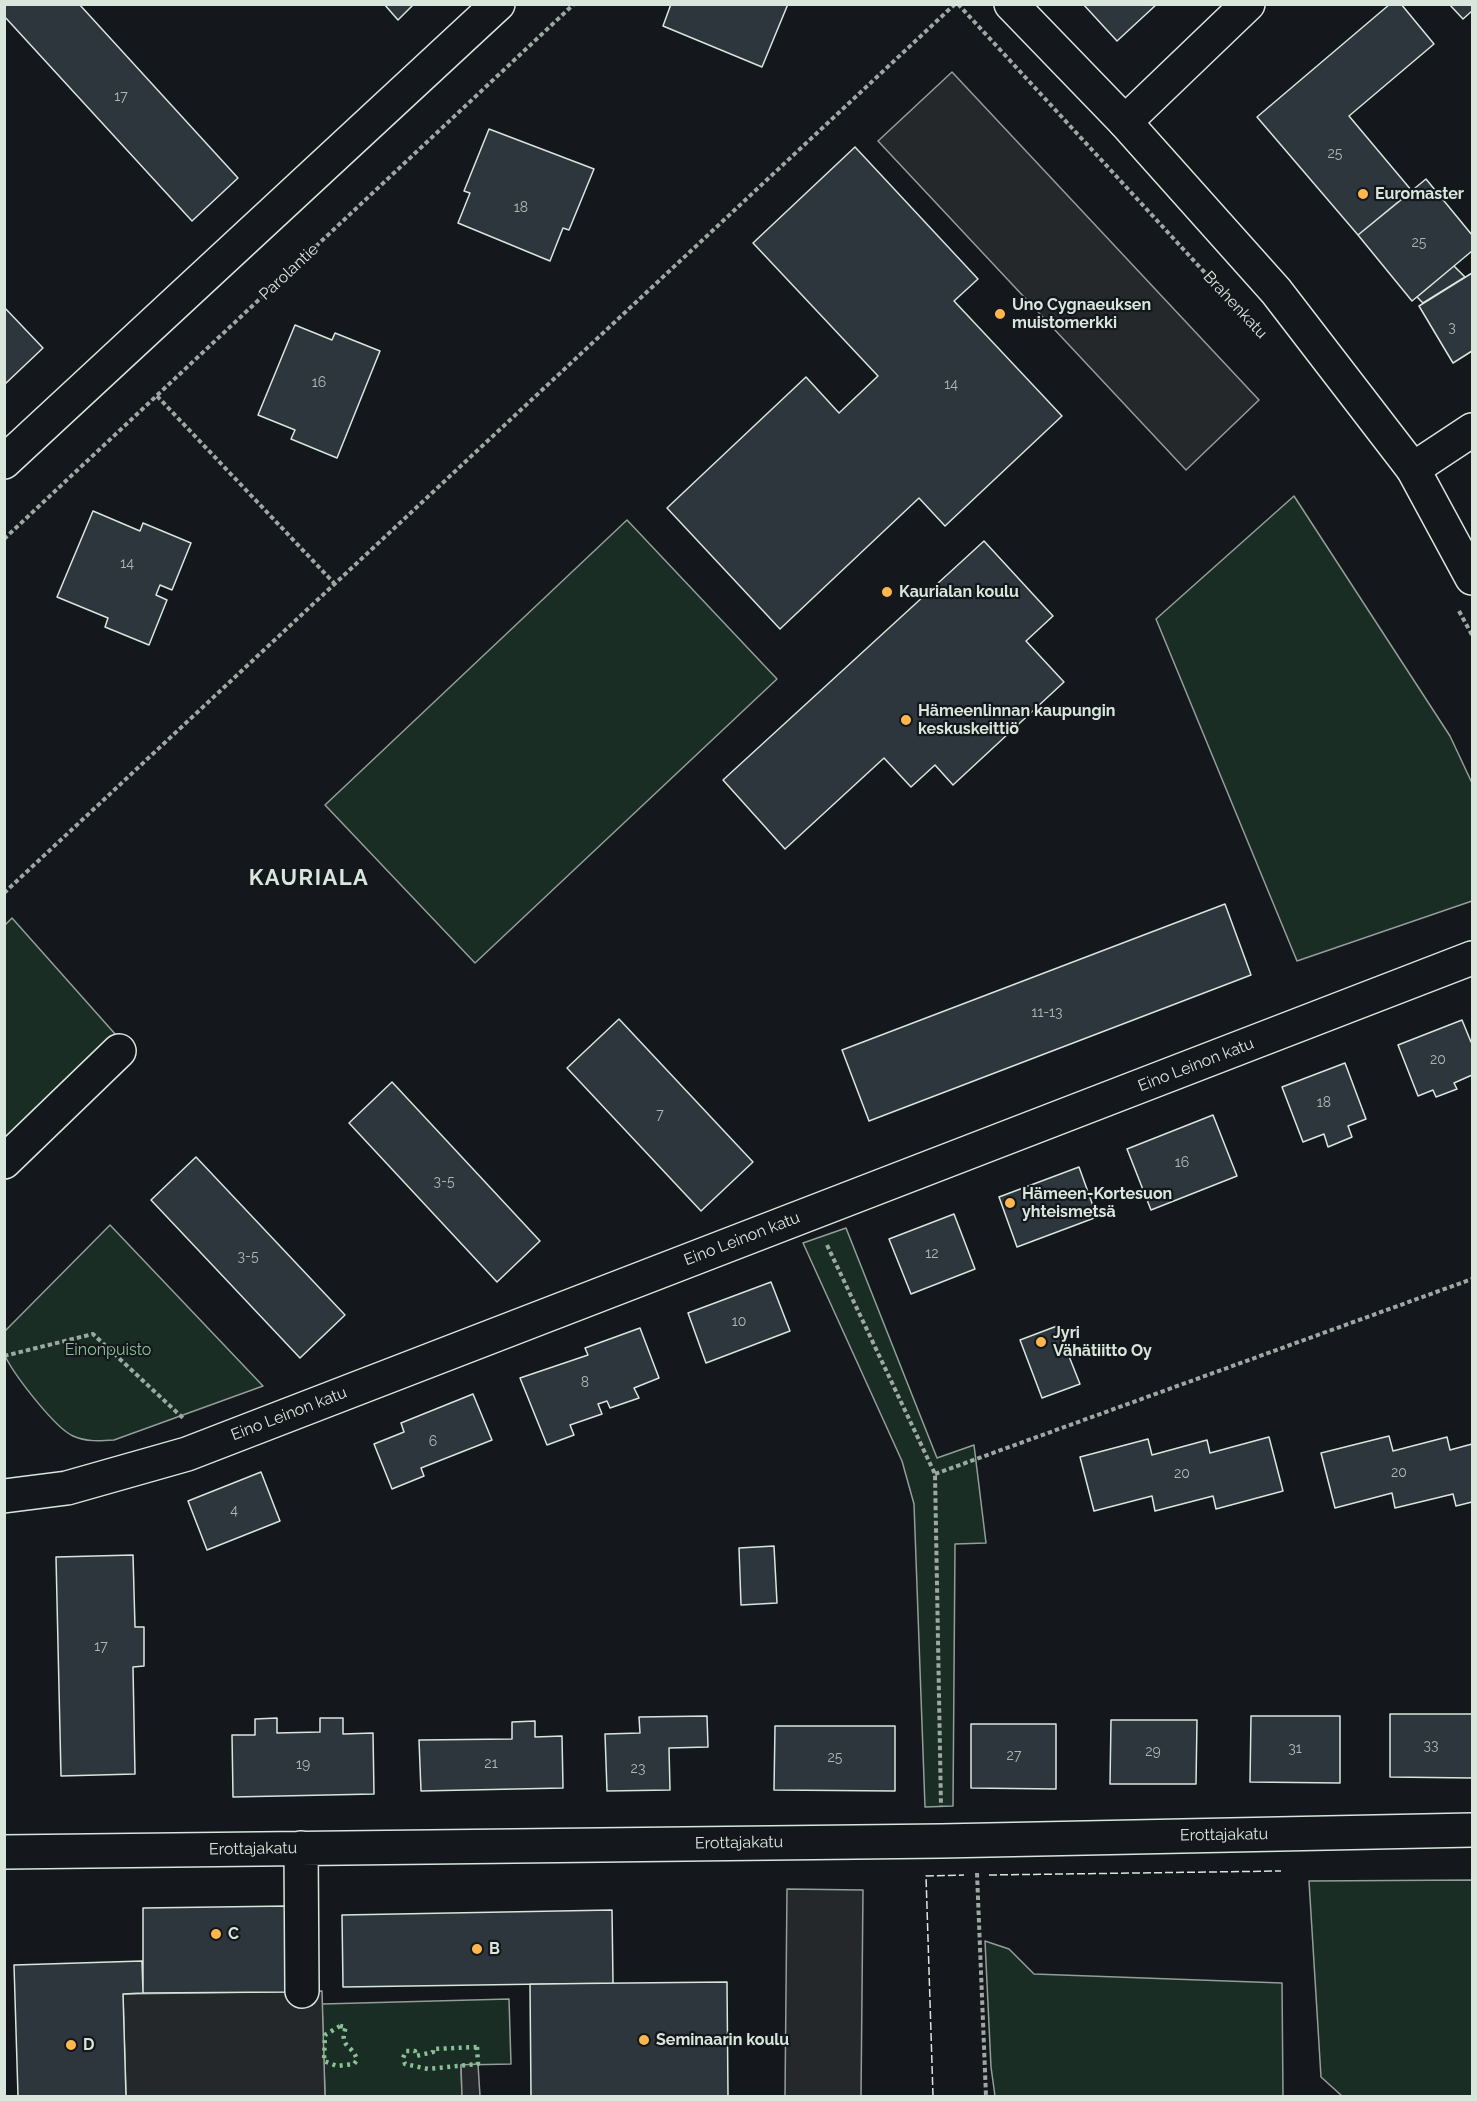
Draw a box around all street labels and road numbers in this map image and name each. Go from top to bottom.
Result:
street label: Parolantie [255,240,323,304]
street label: Brahenkatu [1199,267,1271,343]
street label: Eino Leinon katu [1135,1034,1257,1096]
street label: Eino Leinon katu [681,1208,803,1270]
street label: Eino Leinon katu [228,1383,350,1445]
street label: Erottajakatu [1180,1825,1268,1845]
street label: Erottajakatu [695,1833,783,1853]
street label: Erottajakatu [209,1839,297,1859]

